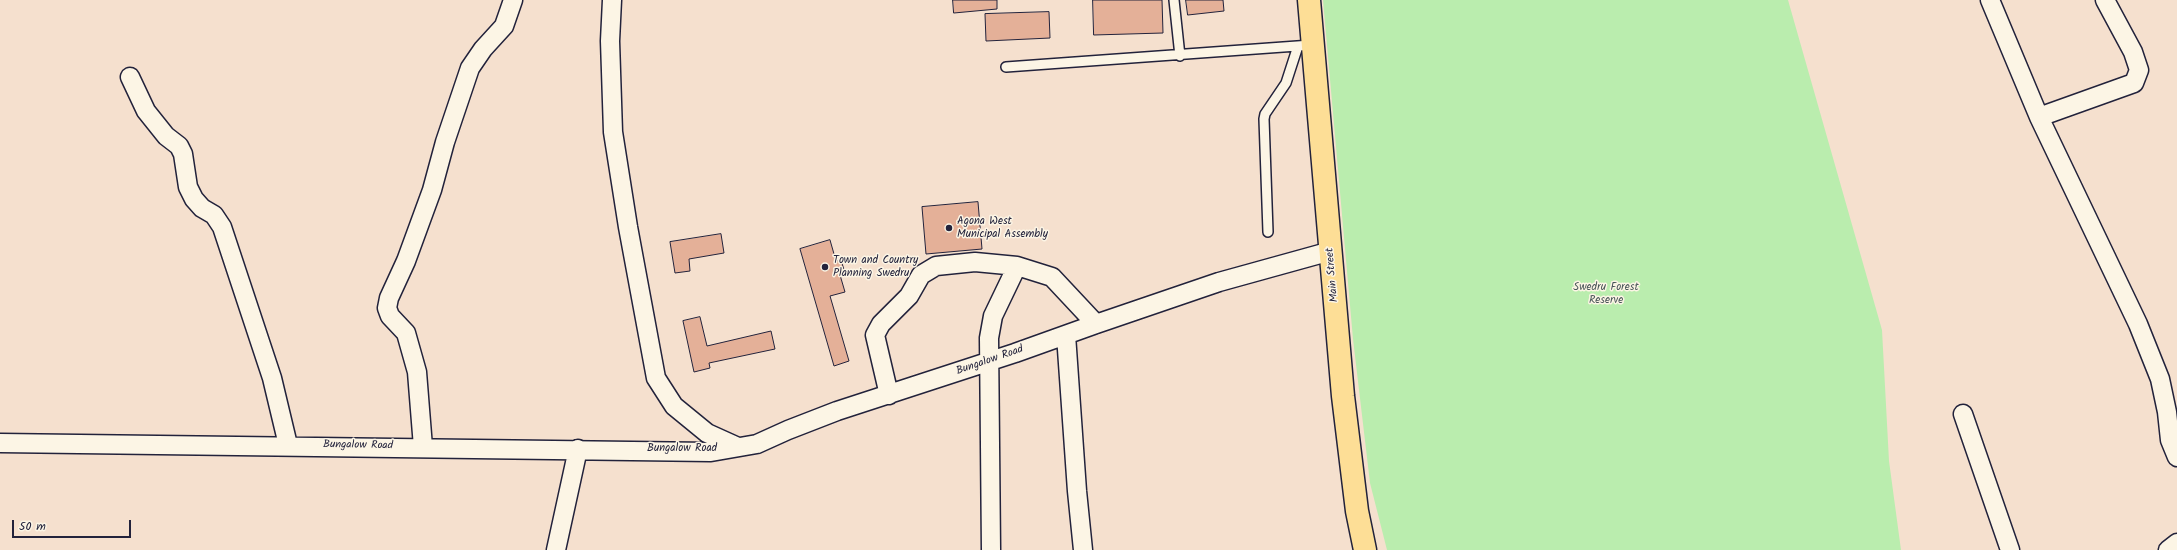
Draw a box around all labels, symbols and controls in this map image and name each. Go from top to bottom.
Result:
place label: Agona West Municipal Assembly [957,215,1048,241]
marker: Agona West Municipal Assembly [944,223,954,233]
street label: Main Street [1324,247,1342,303]
place label: Town and Country Planning Swedru [833,254,918,280]
marker: Town and Country Planning Swedru [820,262,830,272]
park label: Swedru Forest Reserve [1573,281,1639,307]
street label: Bungalow Road [955,343,1025,379]
street label: Bungalow Road [323,439,393,453]
street label: Bungalow Road [647,442,717,456]
scale bar [14,512,133,538]
text: 50 m [19,517,46,536]

